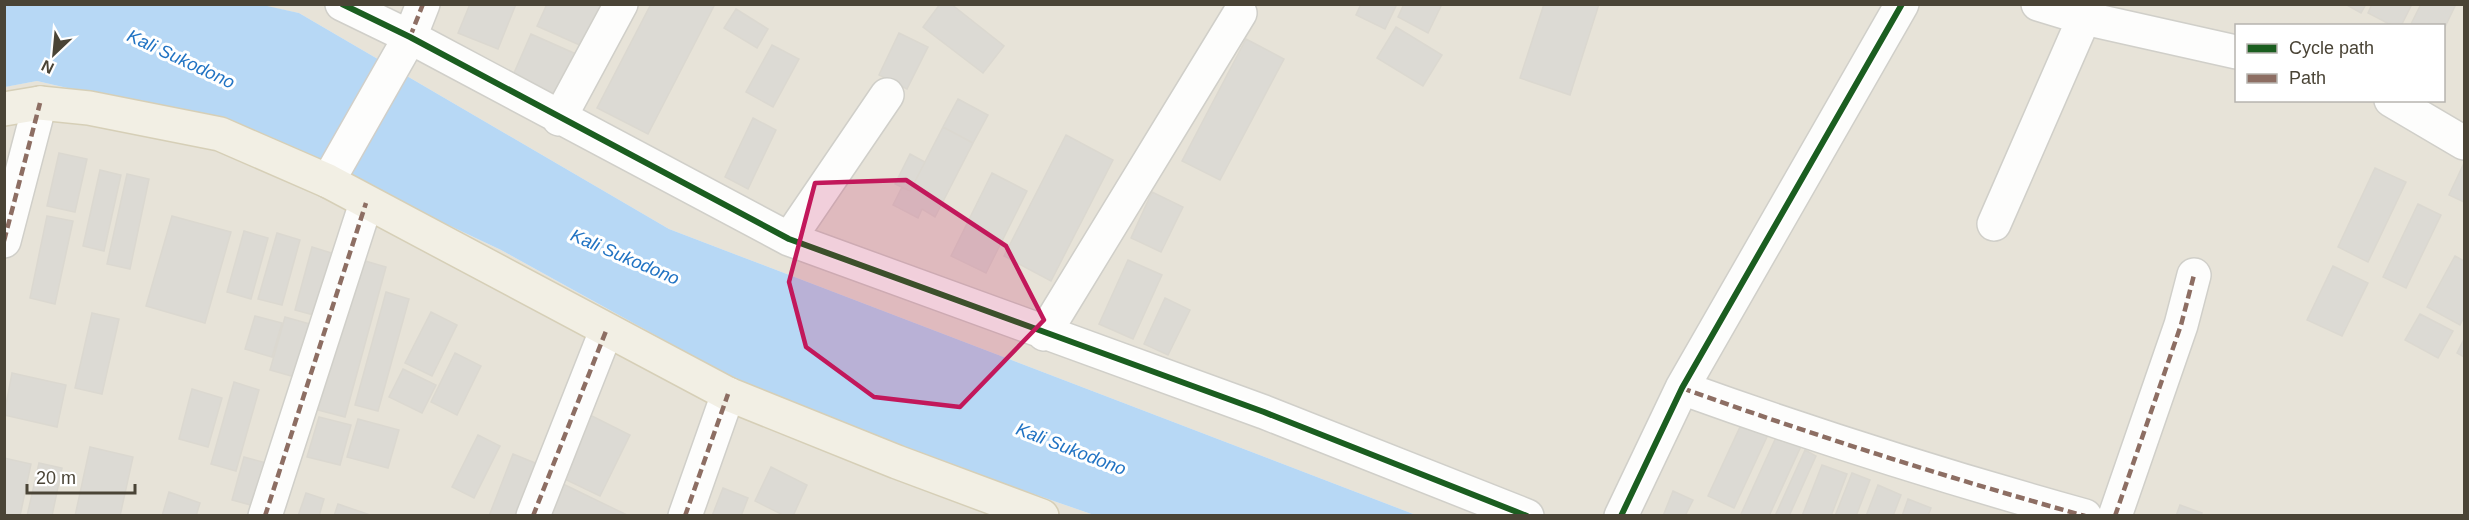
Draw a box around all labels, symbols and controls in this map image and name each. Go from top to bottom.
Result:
north arrow [24,24,84,84]
legend [2235,24,2445,102]
water label: Kali Sukodono [124,25,238,93]
text: Cycle path [2289,38,2374,58]
text: N [39,57,57,77]
text: Path [2289,68,2326,88]
water label: Kali Sukodono [568,225,682,289]
water label: Kali Sukodono [1013,419,1129,479]
scale bar [27,457,135,495]
text: 20 m [36,468,76,488]

